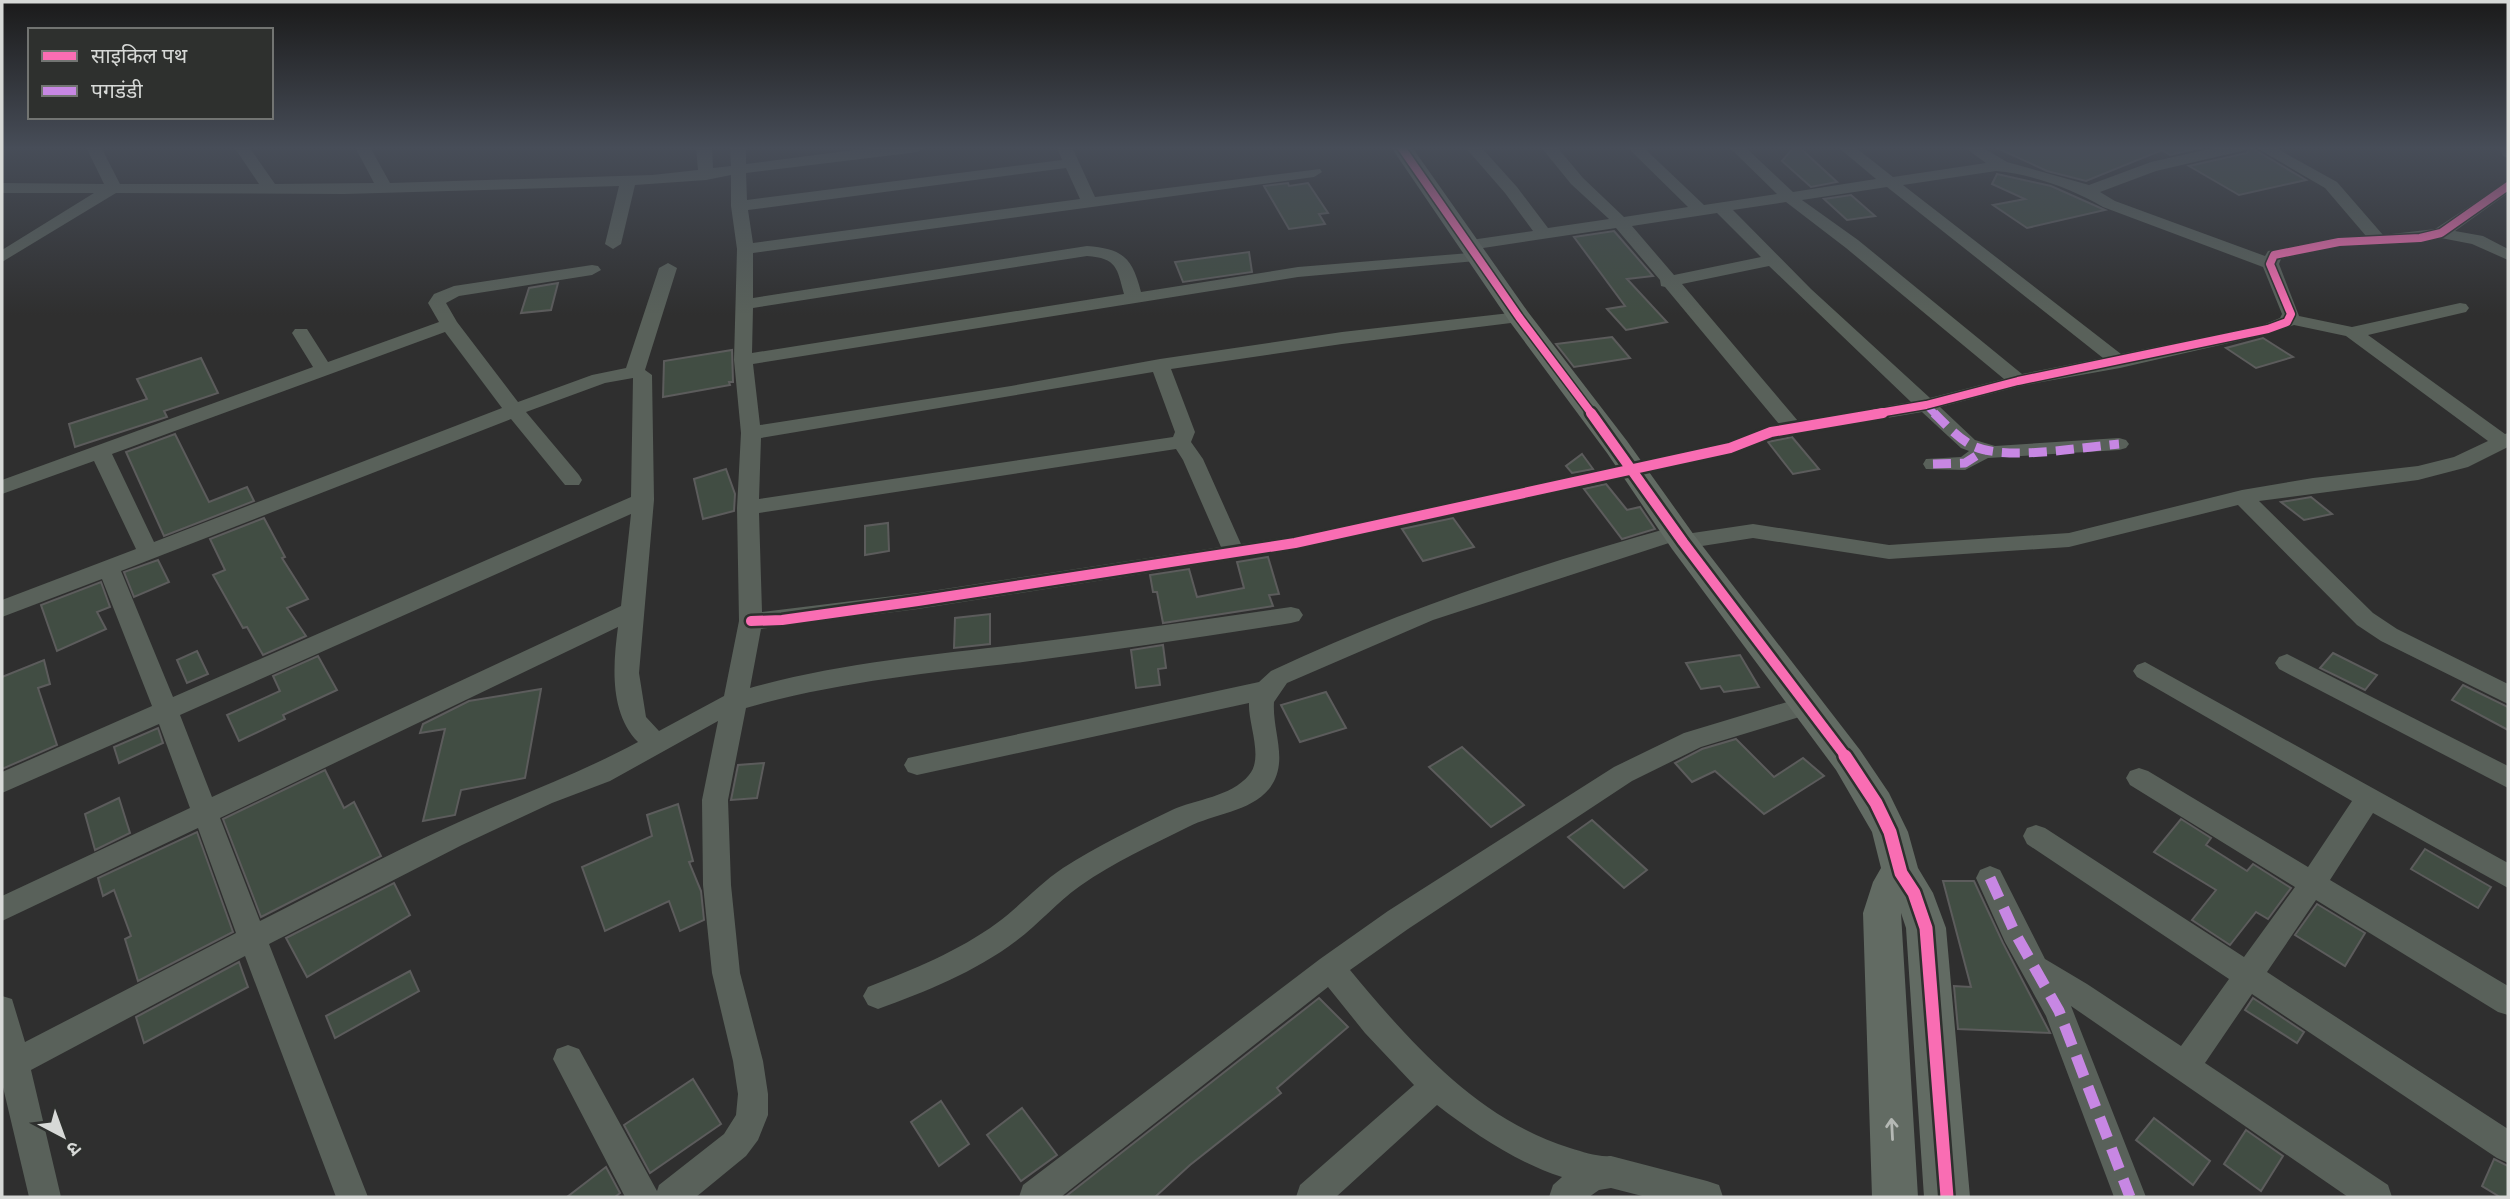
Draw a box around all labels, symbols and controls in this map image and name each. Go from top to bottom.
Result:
legend [28,28,273,119]
text: साइकिल पथ [91,44,188,68]
text: पगडंडी [91,79,143,103]
north arrow [28,1101,98,1171]
one-way arrow [1885,1118,1898,1141]
text: उ [61,1136,85,1161]

